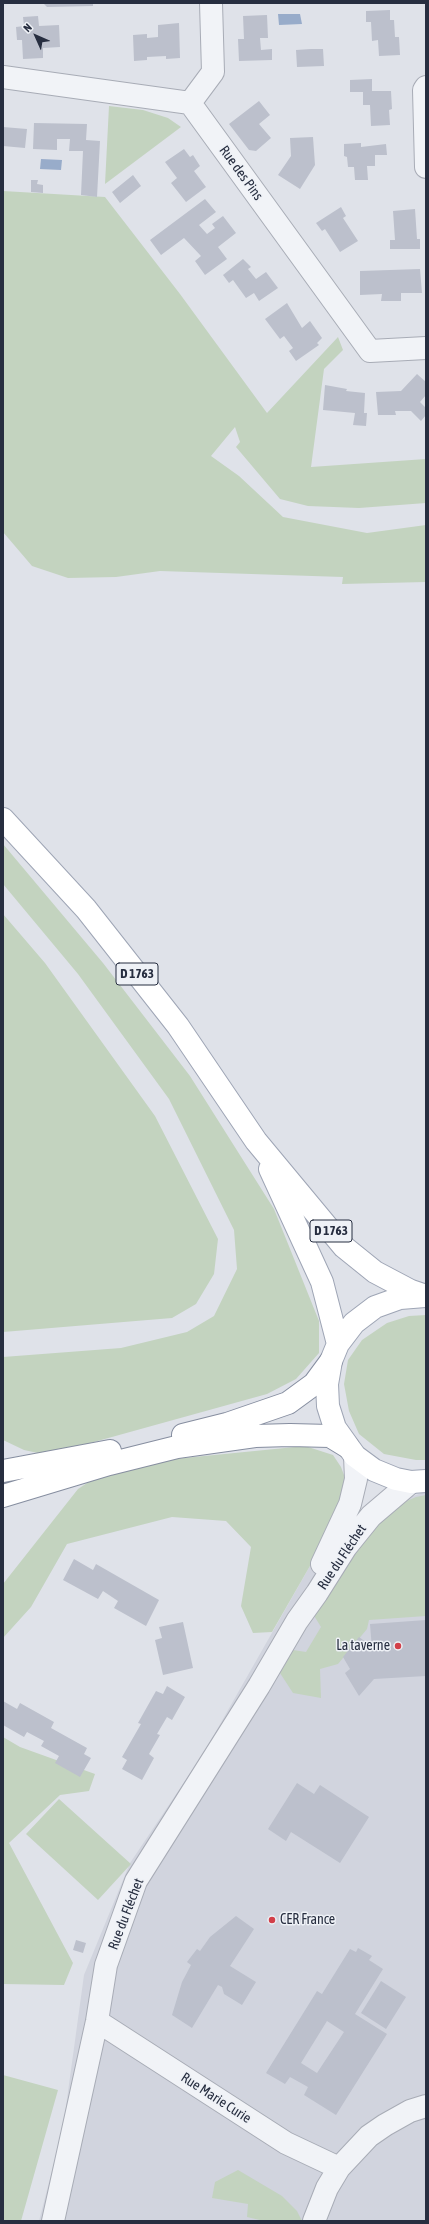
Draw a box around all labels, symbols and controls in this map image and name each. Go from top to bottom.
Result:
north arrow [16,16,56,56]
text: N [21,21,34,34]
street label: Rue des Pins [216,142,266,204]
road number: D 1763 [116,963,158,985]
road number: D 1763 [310,1220,352,1242]
street label: Rue du Fléchet [314,1521,370,1593]
place label: La taverne [336,1638,390,1654]
marker: La taverne [393,1641,403,1651]
street label: Rue du Fléchet [105,1876,147,1952]
place label: CER France [280,1912,335,1928]
marker: CER France [267,1915,277,1925]
street label: Rue Marie Curie [178,2069,254,2127]

